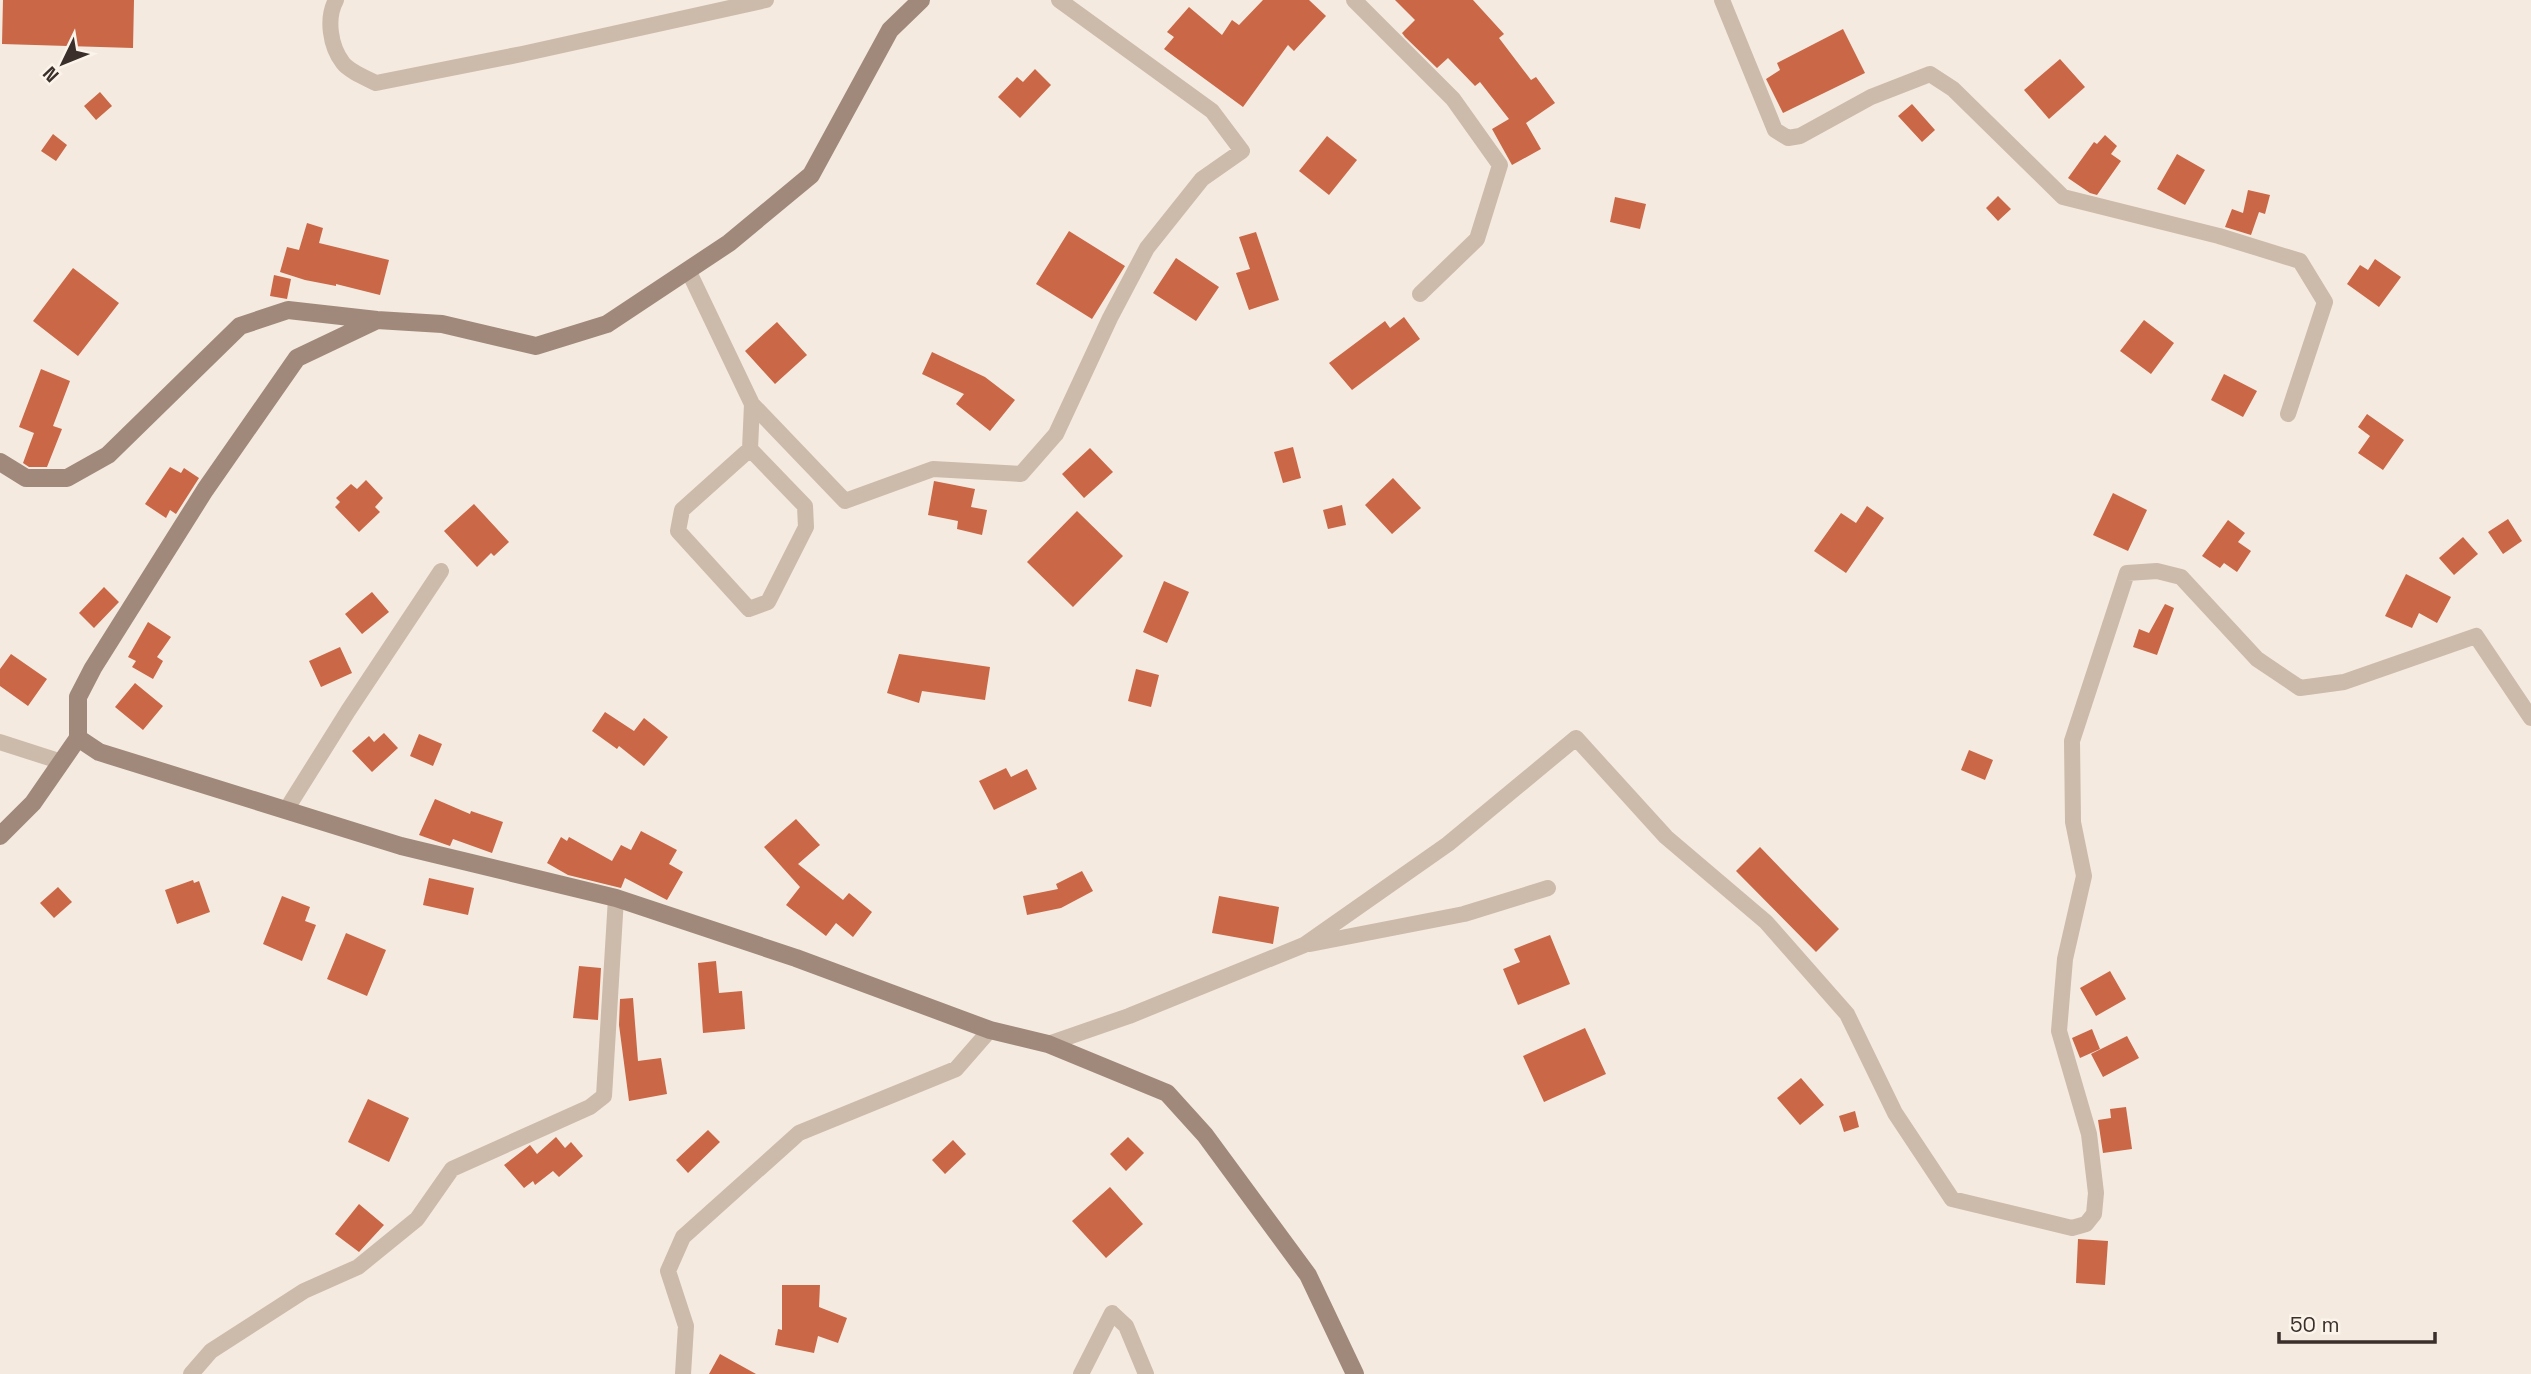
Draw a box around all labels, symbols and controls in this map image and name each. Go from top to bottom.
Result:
north arrow [28,28,98,98]
text: N [37,61,64,87]
scale bar [2279,1300,2435,1344]
text: 50 m [2290,1311,2340,1338]

